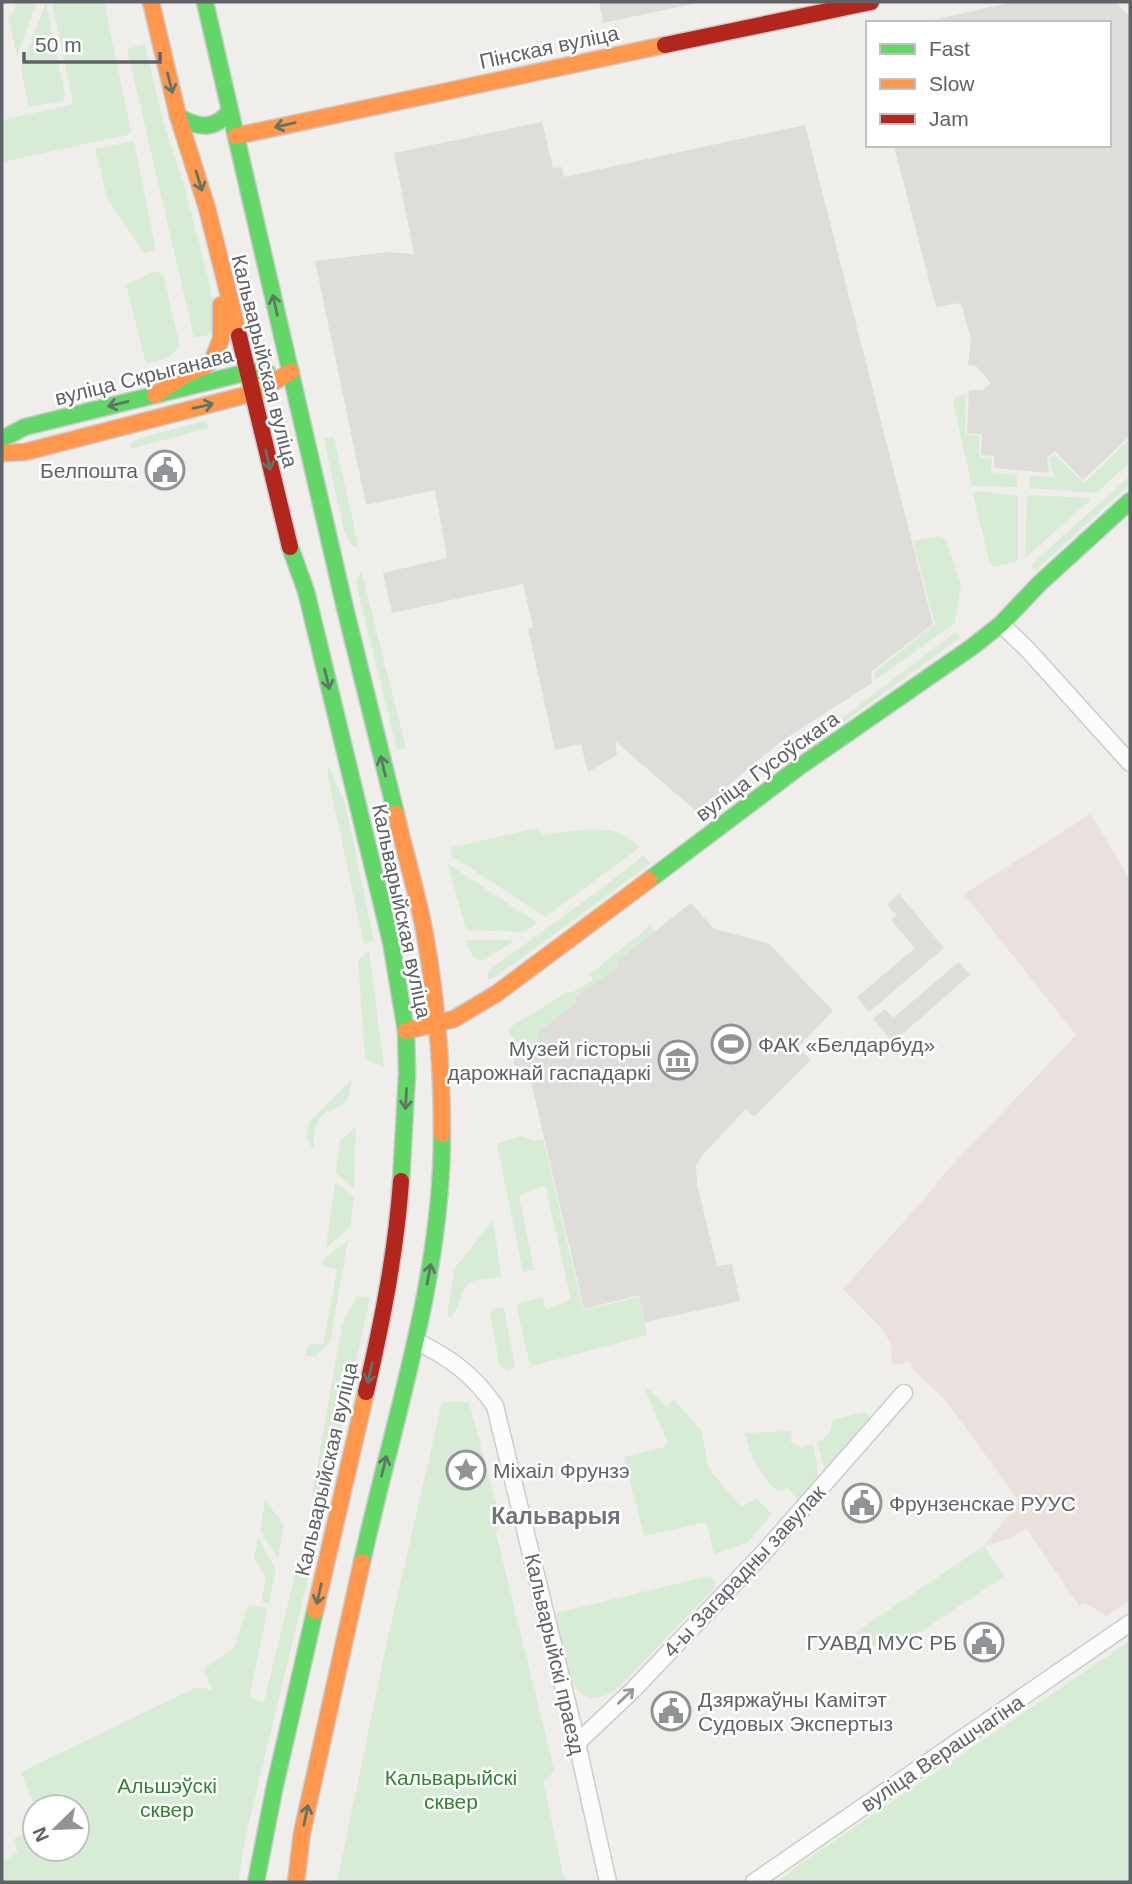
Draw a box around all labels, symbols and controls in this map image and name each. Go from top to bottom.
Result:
scale bar [24,21,161,65]
street label: Пінская вуліца [477,21,621,73]
legend [866,21,1111,147]
text: 50 m [35,33,82,56]
text: Fast [929,37,970,60]
one-way arrow [164,71,177,93]
text: Slow [929,72,975,95]
text: Jam [929,107,969,130]
one-way arrow [274,119,297,133]
one-way arrow [193,170,206,192]
street label: Кальварыйская вуліца [227,252,303,470]
one-way arrow [268,295,281,317]
street label: вуліца Скрыганава [52,343,236,409]
one-way arrow [107,398,130,411]
one-way arrow [191,399,214,412]
one-way arrow [262,448,275,471]
public building icon: Белпошта [144,449,186,491]
place label: Белпошта [40,459,138,482]
one-way arrow [321,667,334,690]
street label: вуліца Гусоўскага [691,706,843,826]
one-way arrow [376,755,389,778]
street label: Кальварыйская вуліца [368,802,436,1021]
sports icon: ФАК «Белдарбуд» [710,1023,752,1065]
place label: ФАК «Белдарбуд» [758,1033,935,1056]
place label: Музей гісторыі дарожнай гаспадаркі [447,1037,651,1084]
museum icon: Музей гісторыі дарожнай гаспадаркі [657,1039,699,1081]
one-way arrow [399,1087,412,1110]
one-way arrow [423,1263,436,1286]
street label: Кальварыйская вуліца [290,1360,362,1578]
one-way arrow [363,1361,376,1384]
place icon: Міхаіл Фрунзэ [445,1449,487,1491]
one-way arrow [378,1455,391,1478]
place label: Міхаіл Фрунзэ [493,1459,630,1482]
street label: 4-ы Загарадны завулак [658,1480,830,1662]
public building icon: Фрунзенскае РУУС [841,1482,883,1524]
place label: Фрунзенскае РУУС [889,1492,1076,1515]
district label: Кальварыя [491,1503,621,1529]
street label: Кальварыйскі праезд [521,1551,589,1757]
one-way arrow [312,1582,325,1605]
public building icon: ГУАВД МУС РБ [963,1621,1005,1663]
place label: ГУАВД МУС РБ [806,1631,957,1654]
one-way arrow [617,1687,634,1704]
place label: Дзяржаўны Камітэт Судовых Экспертыз [698,1688,893,1735]
public building icon: Дзяржаўны Камітэт Судовых Экспертыз [650,1690,692,1732]
street label: вуліца Верашчагіна [856,1690,1028,1816]
park label: Кальварыйскі сквер [385,1766,517,1813]
park label: Альшэўскі сквер [117,1774,217,1821]
north arrow [21,1793,91,1863]
one-way arrow [300,1804,314,1827]
text: N [28,1824,53,1845]

